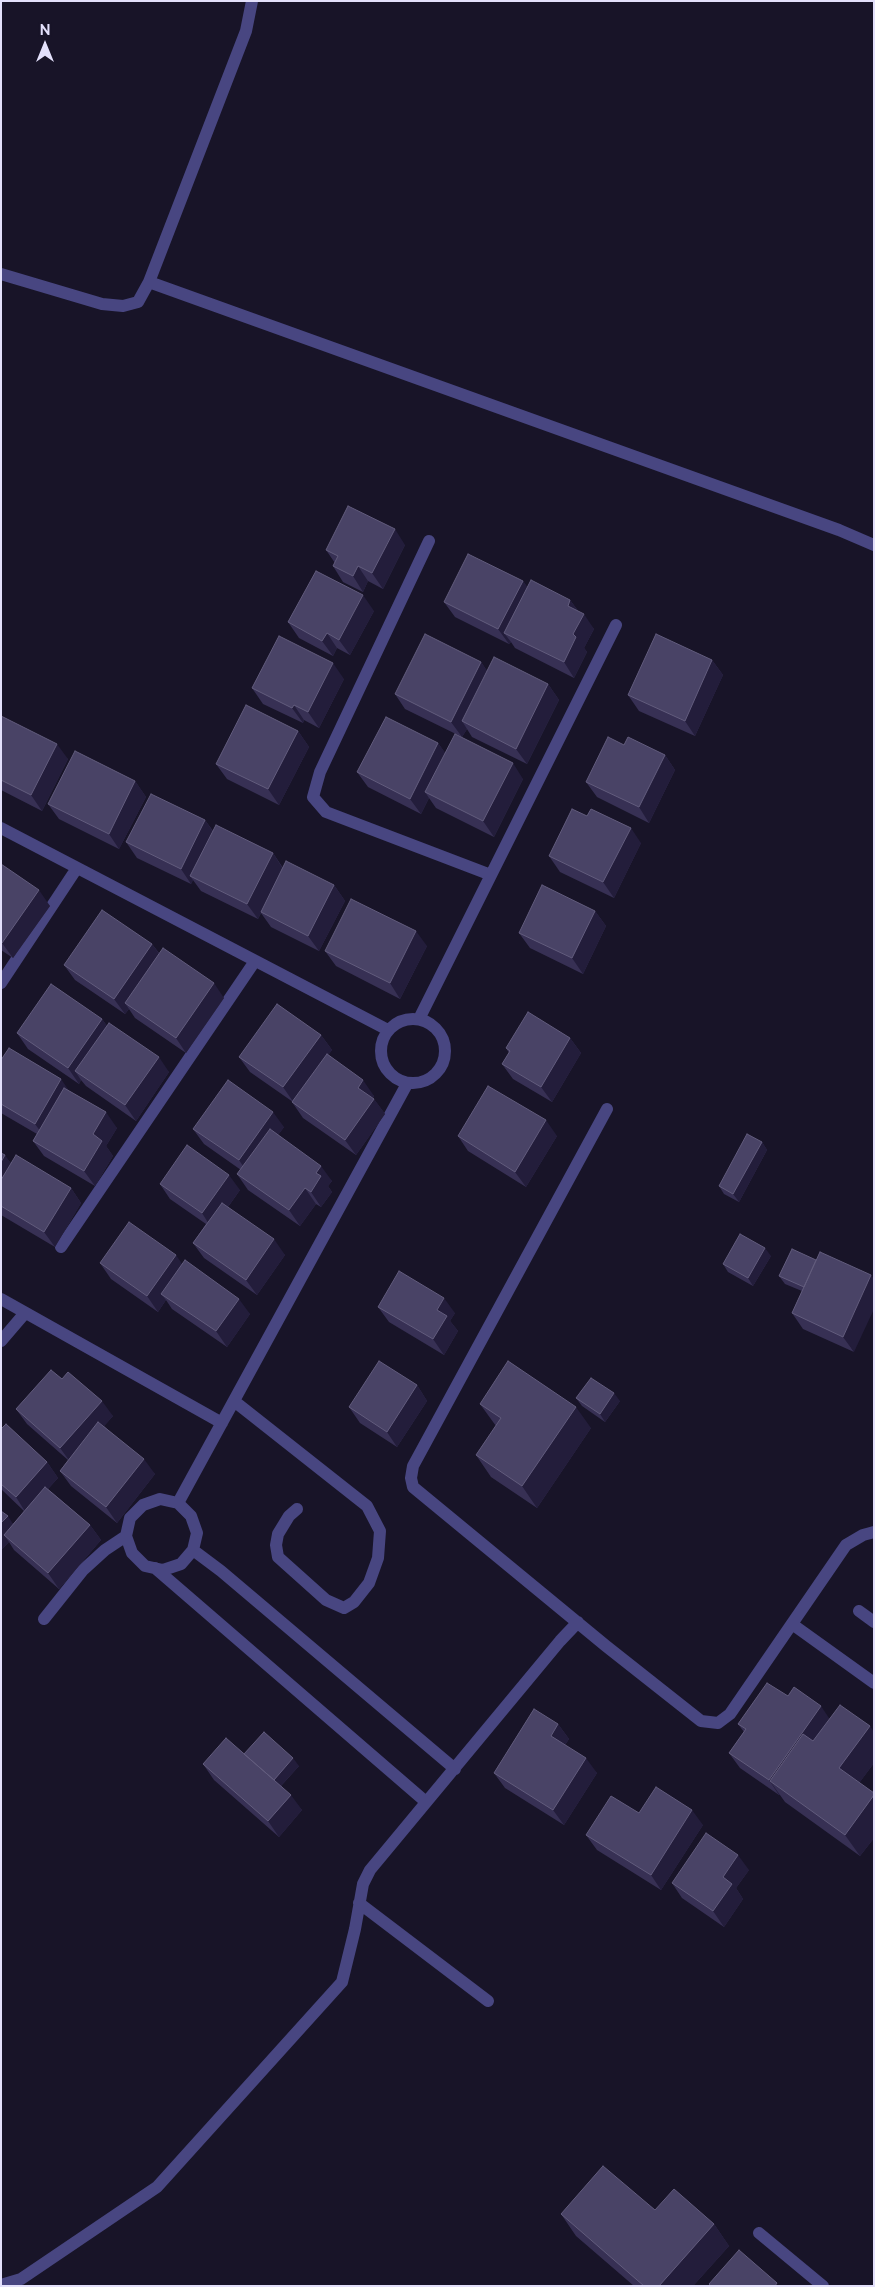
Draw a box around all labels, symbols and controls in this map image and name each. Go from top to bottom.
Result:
north arrow [20,20,70,70]
text: N [40,22,50,38]

